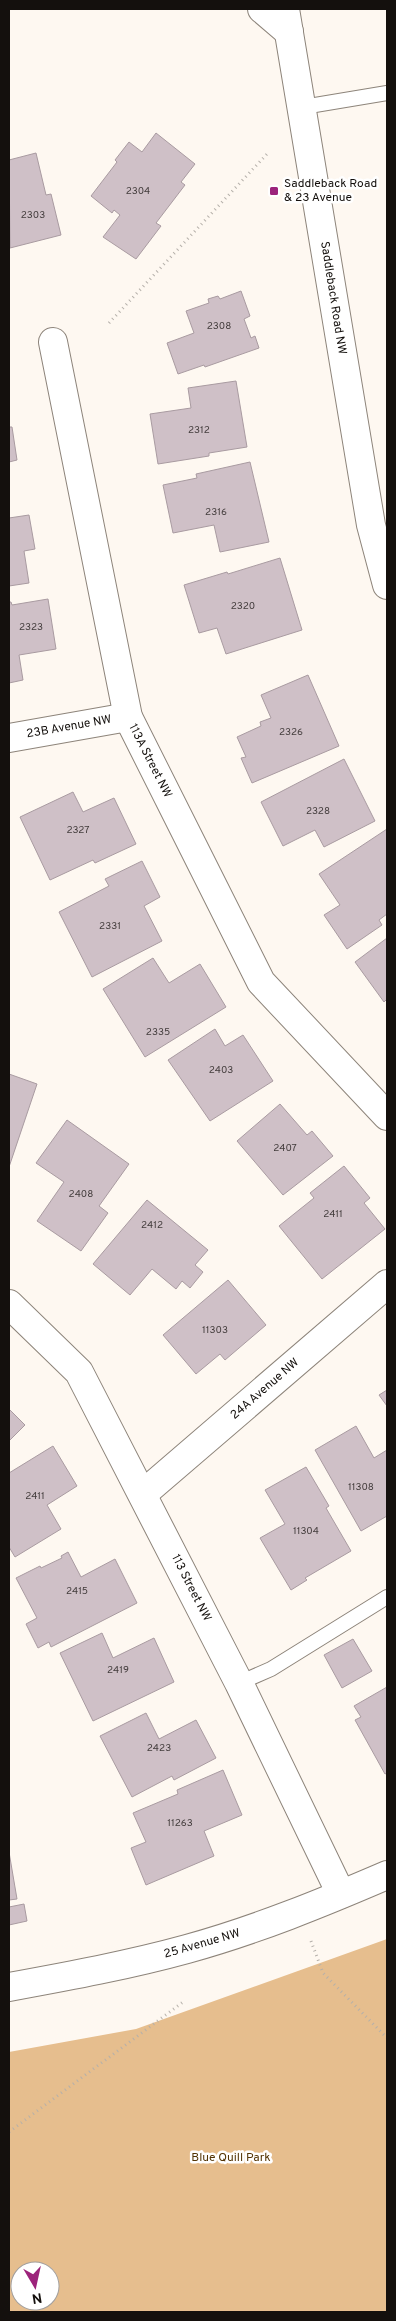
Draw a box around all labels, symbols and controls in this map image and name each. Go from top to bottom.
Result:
place label: Saddleback Road & 23 Avenue [284,176,377,206]
house number: 2304 [126,185,150,198]
marker: Saddleback Road & 23 Avenue [268,185,280,197]
house number: 2303 [21,209,45,222]
street label: Saddleback Road NW [316,240,350,356]
house number: 2308 [207,320,231,333]
house number: 2312 [188,424,210,437]
house number: 2316 [205,506,227,519]
house number: 2320 [231,600,255,613]
house number: 2323 [19,621,43,634]
street label: 23B Avenue NW [25,712,113,742]
street label: 113A Street NW [125,721,175,801]
house number: 2326 [279,726,303,739]
house number: 2328 [306,805,330,818]
house number: 2327 [66,824,90,837]
house number: 2331 [99,920,121,933]
house number: 2335 [146,1026,170,1039]
house number: 2403 [209,1064,233,1077]
house number: 2407 [273,1142,297,1155]
house number: 2408 [69,1188,93,1201]
house number: 2411 [323,1208,343,1221]
house number: 2412 [141,1219,163,1232]
house number: 11303 [202,1324,228,1337]
street label: 24A Avenue NW [227,1355,303,1423]
house number: 11308 [348,1481,374,1494]
house number: 2411 [25,1490,45,1503]
house number: 11304 [293,1525,319,1538]
street label: 113 Street NW [167,1552,215,1624]
house number: 2415 [66,1585,88,1598]
house number: 2419 [107,1664,129,1677]
house number: 2423 [147,1742,171,1755]
house number: 11263 [167,1817,193,1830]
street label: 25 Avenue NW [162,1925,242,1963]
park label: Blue Quill Park [191,2150,271,2166]
north arrow [10,2261,60,2311]
text: N [30,2288,43,2307]

